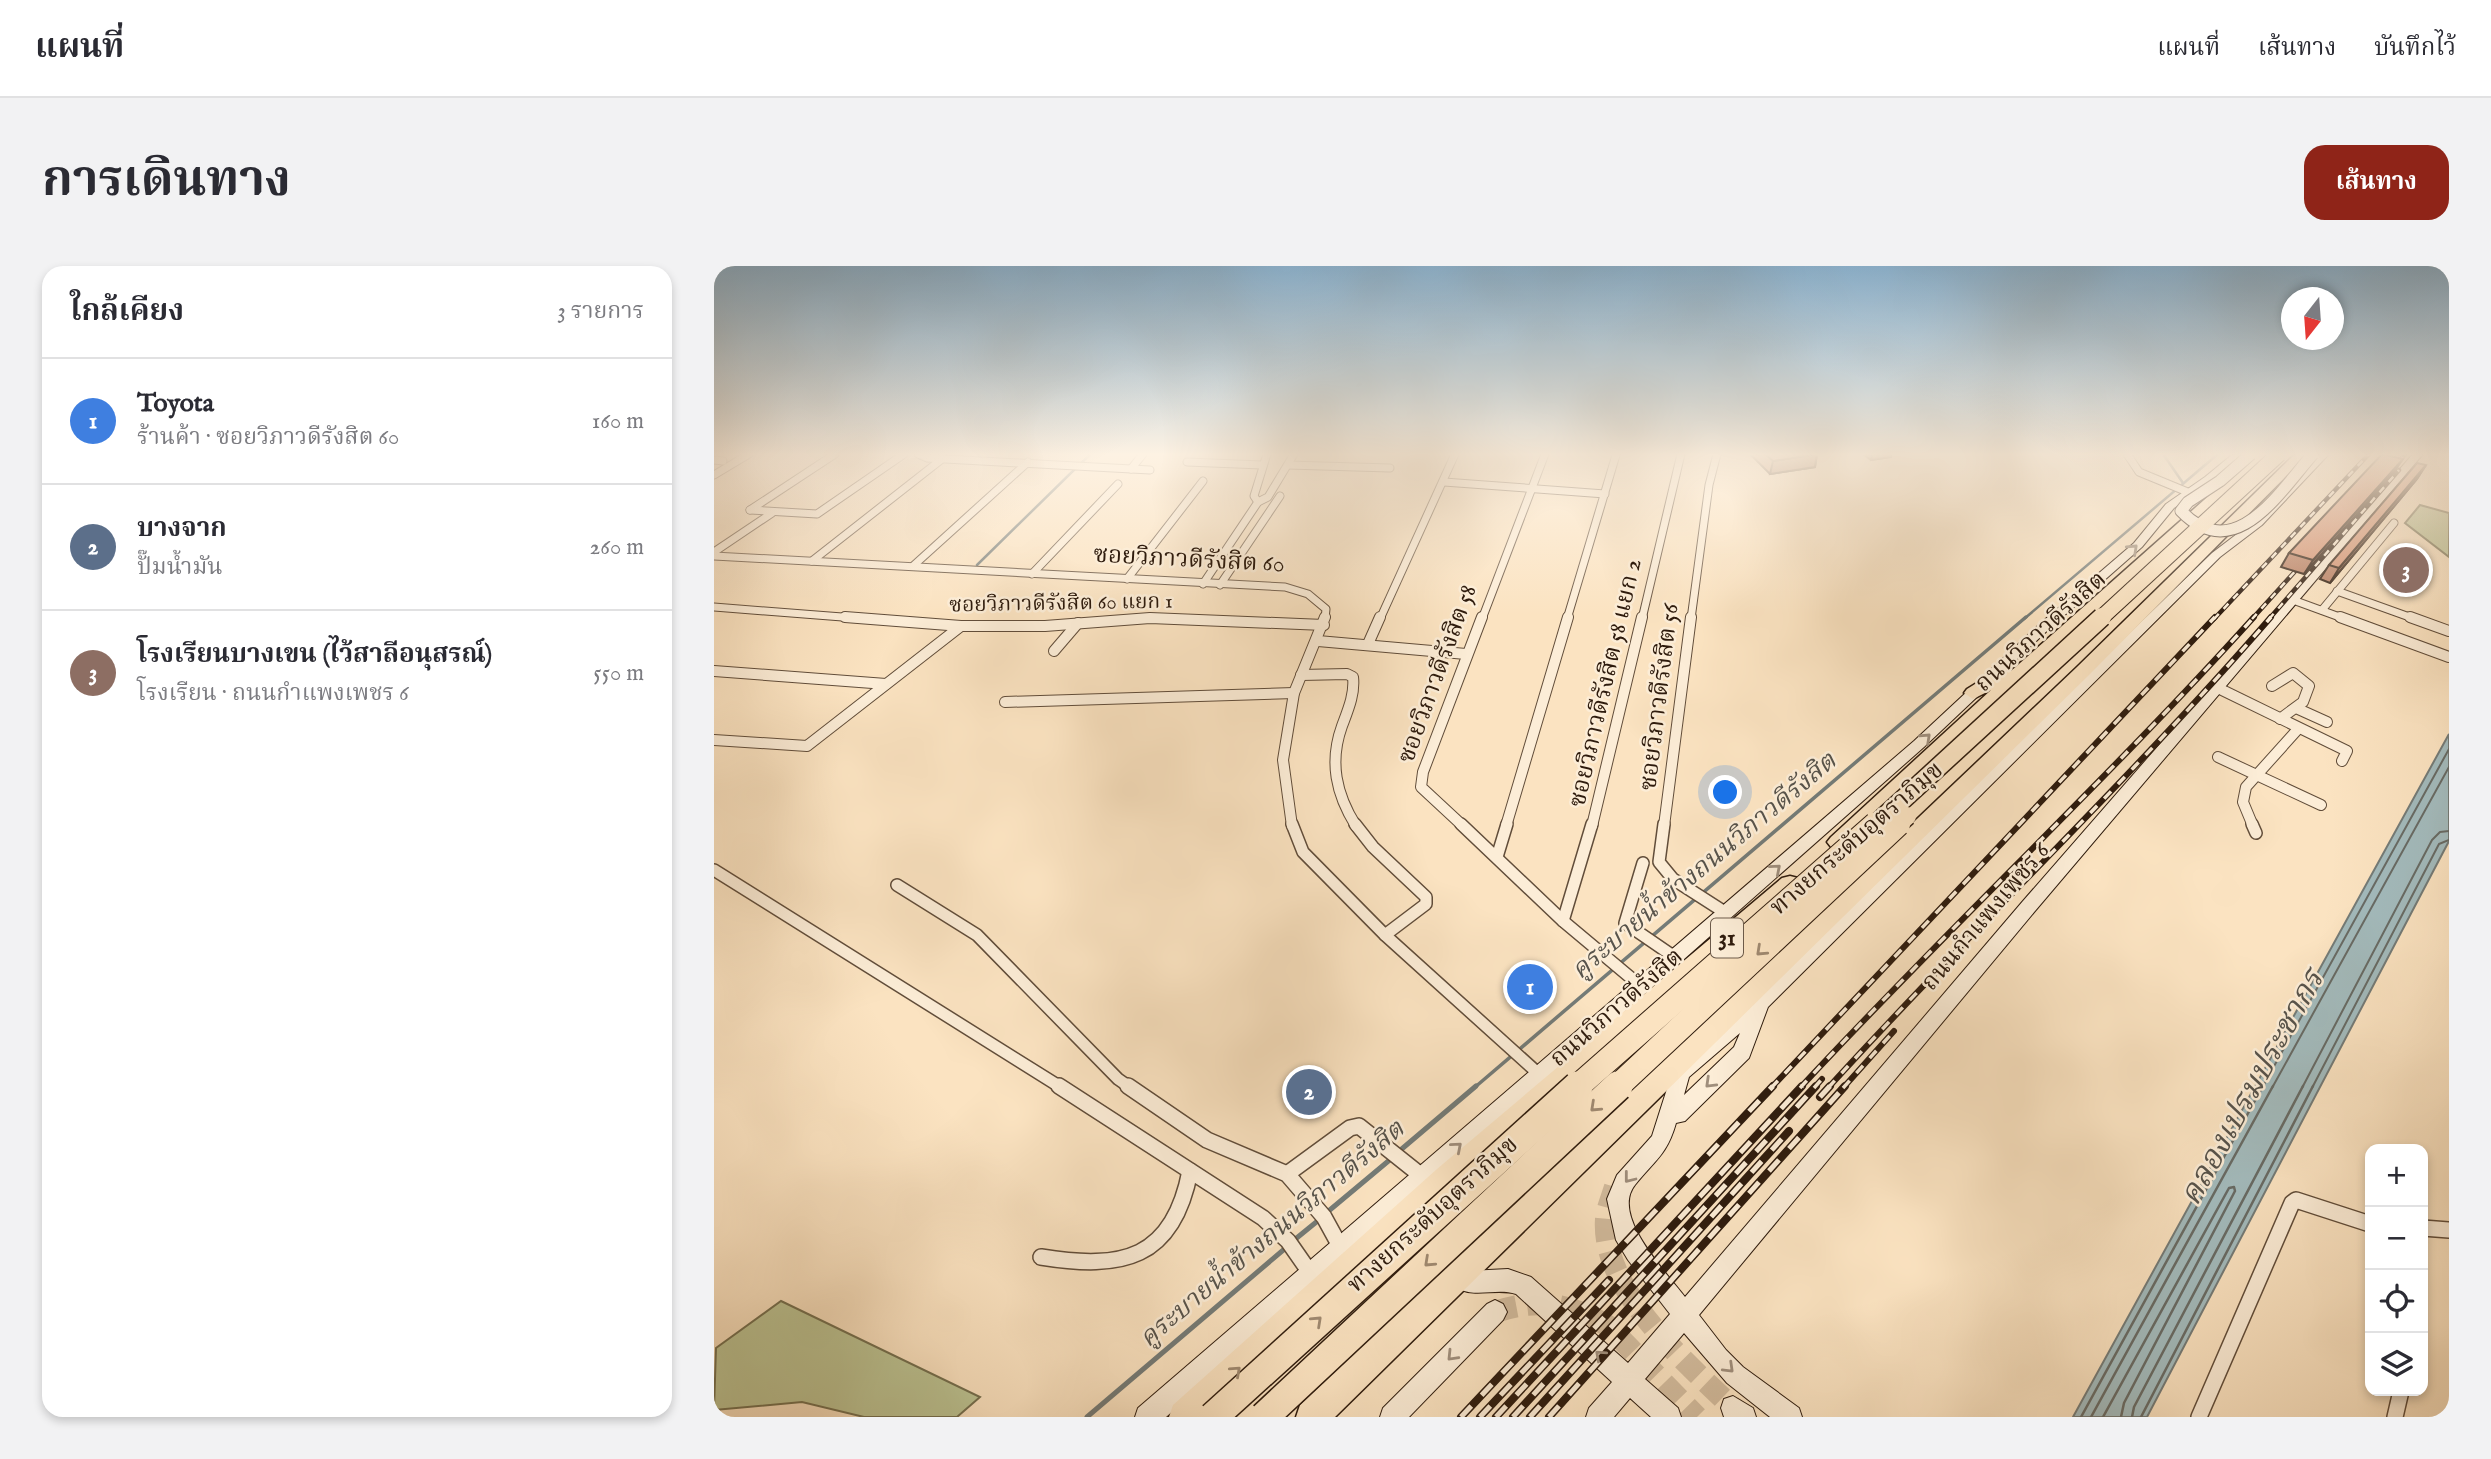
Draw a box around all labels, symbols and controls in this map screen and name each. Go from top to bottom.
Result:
text: แผนที่ [35,27,124,69]
text: แผนที่ [2157,33,2220,64]
text: เส้นทาง [2258,33,2336,64]
text: บันทึกไว้ [2374,33,2456,64]
button: เส้นทาง [2304,145,2449,220]
text: การเดินทาง [42,151,291,213]
north arrow [2281,287,2344,350]
text: ใกล้เคียง [70,293,184,331]
text: 3 รายการ [557,297,644,326]
text: Toyota [137,387,214,420]
text: 1 [89,407,97,436]
text: 160 m [592,407,644,436]
text: ร้านค้า · ซอยวิภาวดีรังสิต 60 [137,423,399,452]
text: บางจาก [137,512,227,545]
text: 2 [88,533,98,562]
text: 260 m [589,533,644,562]
street label: ซอยวิภาวดีรังสิต 60 [1093,540,1285,580]
pin: 3 [2383,544,2429,596]
one-way arrow [2125,545,2138,558]
text: ปั๊มน้ำมัน [137,553,222,582]
street label: ซอยวิภาวดีรังสิต 58 แยก 2 [1562,556,1650,810]
street label: ถนนวิภาวดีรังสิต [1969,565,2113,699]
street label: ซอยวิภาวดีรังสิต 58 [1391,581,1485,767]
street label: ซอยวิภาวดีรังสิต 60 แยก 1 [949,589,1173,619]
street label: ซอยวิภาวดีรังสิต 56 [1633,601,1687,792]
text: โรงเรียนบางเขน (ไว้สาลีอนุสรณ์) [137,638,492,671]
text: 3 [89,659,97,688]
text: 550 m [593,659,644,688]
text: โรงเรียน · ถนนกำแพงเพชร 6 [137,679,409,708]
one-way arrow [1917,733,1930,746]
water label: คูระบายน้ำข้างถนนวิภาวดีรังสิต [1562,742,1844,987]
street label: ทางยกระดับอุตราภิมุข [1764,755,1950,923]
your location [1708,775,1742,809]
street label: ถนนกำแพงเพชร 6 [1915,836,2058,998]
one-way arrow [1768,865,1781,877]
road number: 31 [1711,918,1743,958]
street label: ถนนวิภาวดีรังสิต [1544,942,1690,1074]
one-way arrow [1756,943,1769,955]
water label: คลองเปรมประชากร [2171,960,2336,1213]
pin: 1 [1507,961,1553,1013]
pin: 2 [1286,1066,1332,1118]
one-way arrow [1705,1074,1718,1087]
one-way arrow [1590,1098,1603,1111]
water label: คูระบายน้ำข้างถนนวิภาวดีรังสิต [1130,1110,1412,1355]
street label: ทางยกระดับอุตราภิมุข [1341,1130,1525,1300]
one-way arrow [1449,1143,1462,1155]
map controls [2365,1144,2428,1396]
button: + [2365,1144,2428,1207]
one-way arrow [1625,1171,1638,1183]
button: − [2365,1207,2428,1270]
one-way arrow [1424,1254,1437,1266]
button: locate [2365,1270,2428,1333]
one-way arrow [1309,1317,1322,1329]
button: layers [2365,1333,2428,1396]
one-way arrow [1448,1347,1461,1360]
one-way arrow [1595,1351,1608,1363]
one-way arrow [1720,1360,1733,1373]
one-way arrow [1228,1367,1241,1379]

